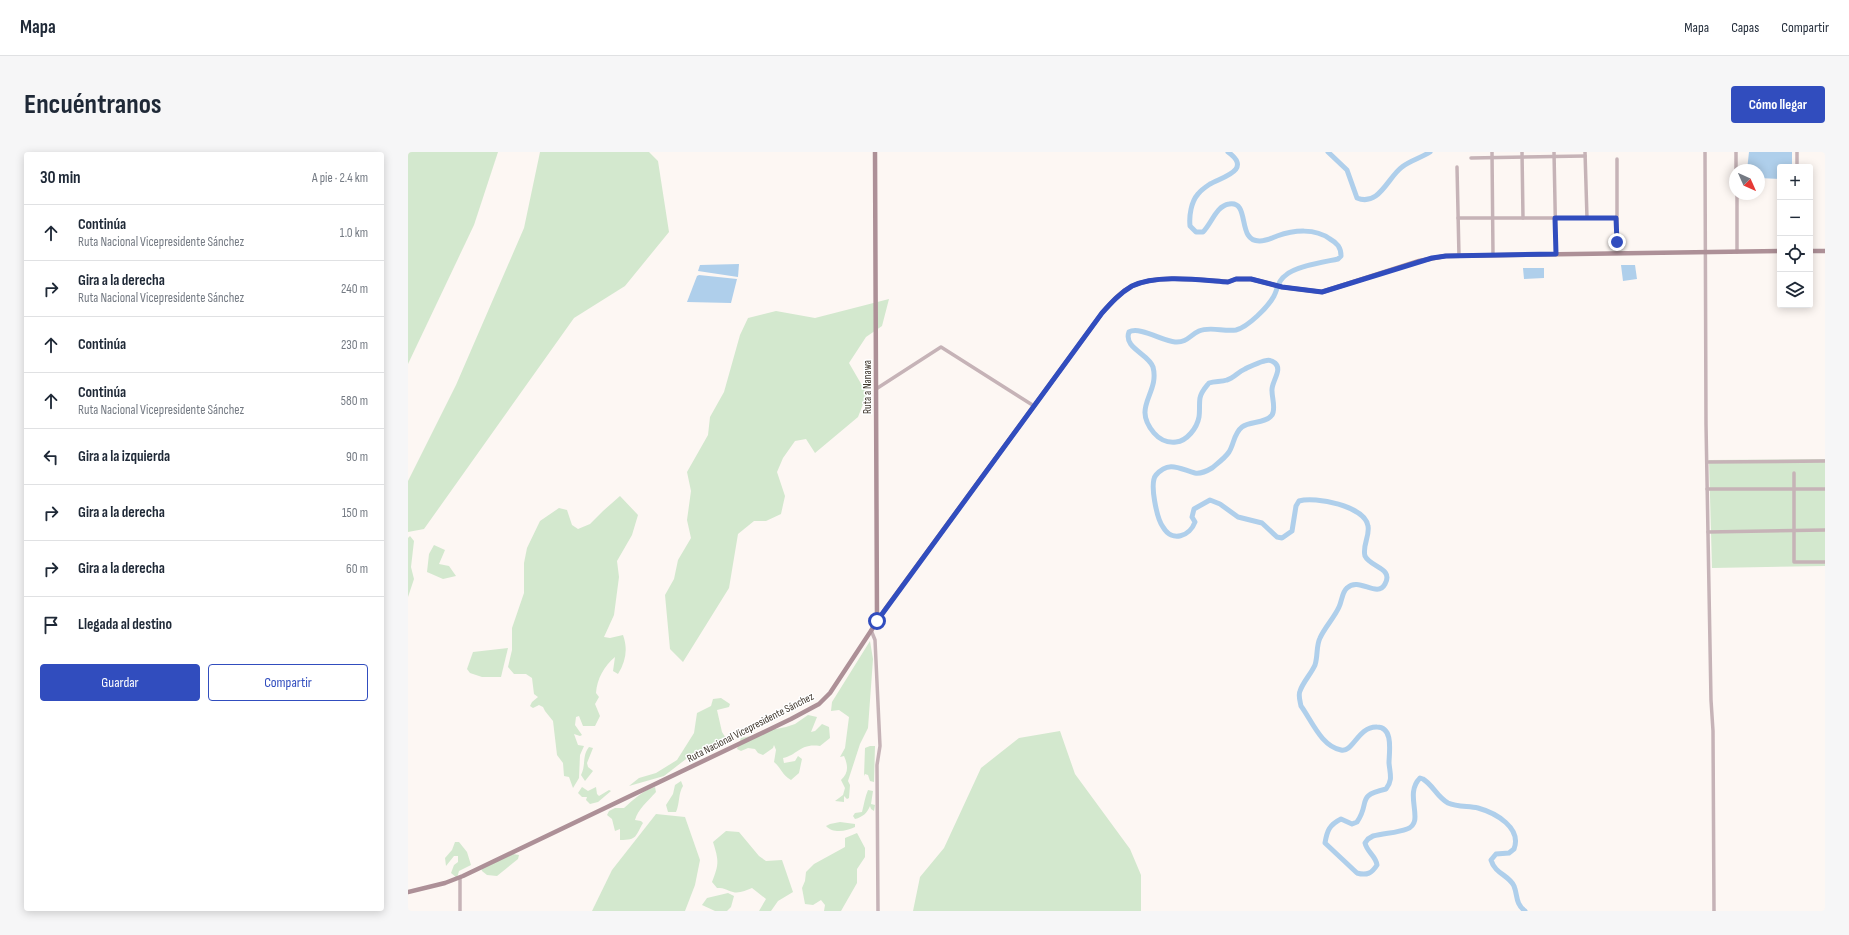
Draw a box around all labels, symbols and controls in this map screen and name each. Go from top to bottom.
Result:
text: Mapa [20,16,56,39]
text: Mapa [1684,19,1709,36]
text: Capas [1731,19,1759,36]
text: Compartir [1781,19,1829,36]
button: Cómo llegar [1731,86,1825,123]
text: Encuéntranos [24,88,162,121]
north arrow [1729,164,1765,200]
map controls [1777,164,1813,308]
button: + [1777,164,1813,200]
text: 30 min [40,168,81,188]
text: A pie · 2.4 km [312,170,368,186]
button: − [1777,200,1813,236]
text: Continúa [78,215,126,234]
icon: ahead [40,222,62,244]
text: 1.0 km [340,225,368,241]
route end [1608,233,1626,251]
text: Ruta Nacional Vicepresidente Sánchez [78,234,244,250]
button: locate [1777,236,1813,272]
text: Gira a la derecha [78,271,165,290]
button: layers [1777,272,1813,308]
icon: right [40,278,62,300]
text: 240 m [341,281,368,297]
text: Ruta Nacional Vicepresidente Sánchez [78,290,244,306]
icon: ahead [40,334,62,356]
text: Continúa [78,335,126,354]
text: 230 m [341,337,368,353]
street label: Ruta a Nanawa [861,360,874,414]
text: Continúa [78,383,126,402]
icon: ahead [40,390,62,412]
text: 580 m [341,393,368,409]
text: Ruta Nacional Vicepresidente Sánchez [78,402,244,418]
icon: left [40,446,62,468]
text: Gira a la izquierda [78,447,170,466]
text: 90 m [346,449,368,465]
icon: right [40,502,62,524]
text: Gira a la derecha [78,503,165,522]
text: 150 m [342,505,368,521]
icon: right [40,558,62,580]
text: Gira a la derecha [78,559,165,578]
text: 60 m [346,561,368,577]
route start [868,612,886,630]
icon: arrive [40,614,62,636]
text: Llegada al destino [78,615,172,634]
button: Guardar [40,664,200,701]
button: Compartir [208,664,368,701]
street label: Ruta Nacional Vicepresidente Sánchez [685,690,816,765]

